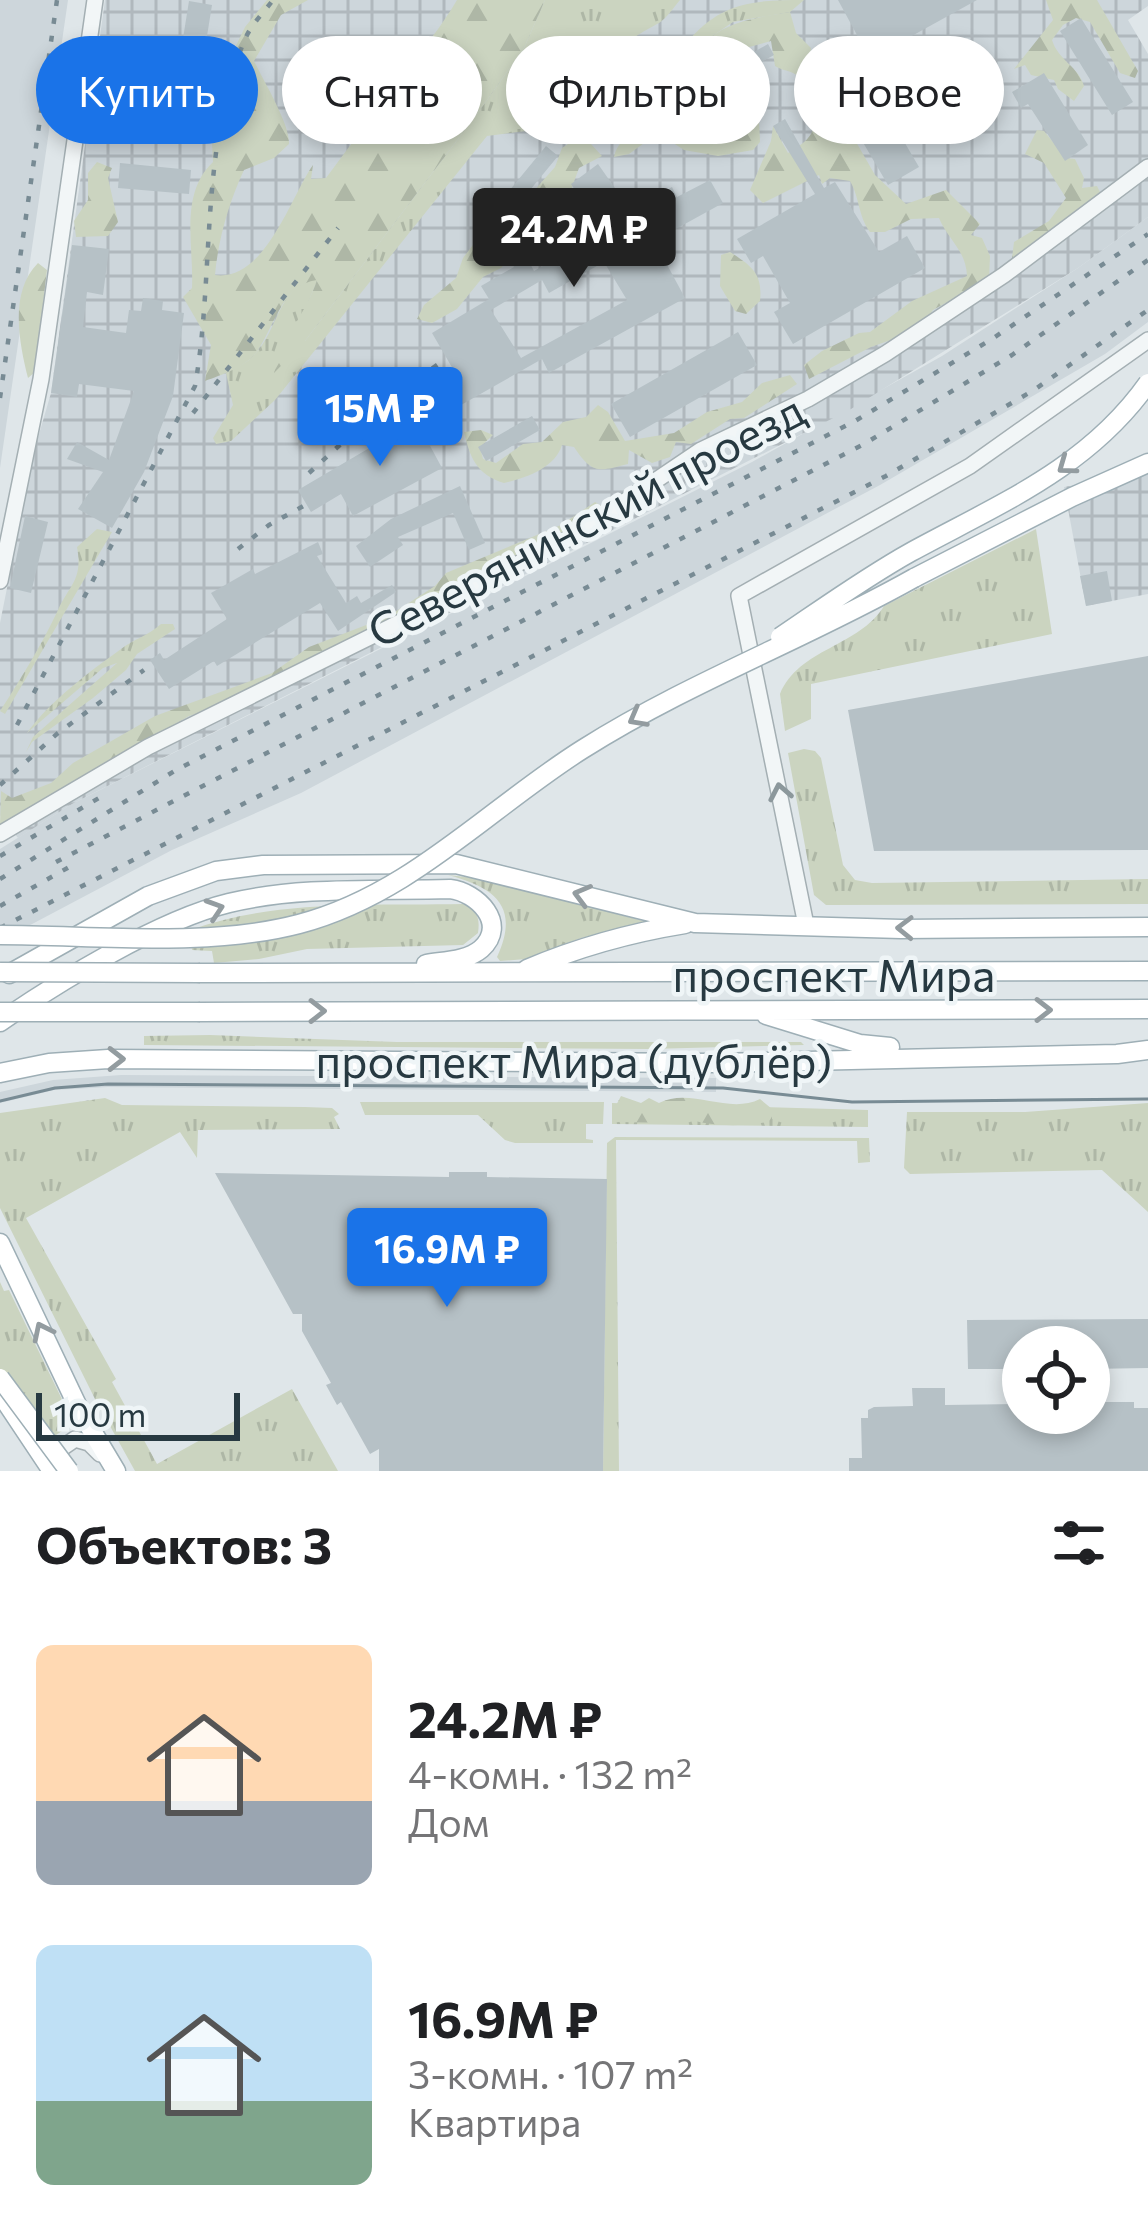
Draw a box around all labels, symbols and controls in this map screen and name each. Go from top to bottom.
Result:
chip: Купить [36,36,258,144]
chip: Снять [282,36,482,144]
chip: Фильтры [506,36,770,144]
chip: Новое [794,36,1004,144]
pin: 24.2M ₽ [463,188,685,290]
text: 24.2M ₽ [500,203,648,251]
pin: 15M ₽ [296,367,464,469]
street label: Северянинский проезд [357,381,813,657]
text: 15M ₽ [324,382,436,430]
one-way arrow [1058,452,1080,473]
one-way arrow [629,704,650,727]
one-way arrow [768,783,794,803]
one-way arrow [572,885,592,910]
one-way arrow [203,899,224,924]
one-way arrow [895,916,914,942]
street label: проспект Мира [673,946,995,1001]
one-way arrow [1035,997,1053,1023]
one-way arrow [309,998,327,1024]
street label: проспект Мира (дублёр) [316,1032,832,1087]
one-way arrow [108,1046,126,1072]
pin: 16.9M ₽ [336,1208,558,1310]
text: 16.9M ₽ [374,1223,520,1271]
one-way arrow [33,1322,56,1343]
map controls [1002,1326,1110,1434]
button: locate [1002,1326,1110,1434]
scale bar [36,1387,240,1440]
text: 100 m [54,1393,146,1434]
icon: filters [1046,1510,1112,1576]
text: Объектов: 3 [36,1512,332,1575]
text: 24.2M ₽ [408,1686,602,1749]
icon: home [132,1693,276,1837]
text: 4-комн. · 132 m² [408,1749,692,1797]
text: Дом [408,1797,490,1845]
text: 16.9M ₽ [408,1986,599,2049]
icon: home [132,1993,276,2137]
text: 3-комн. · 107 m² [408,2049,693,2097]
text: Квартира [408,2097,581,2145]

